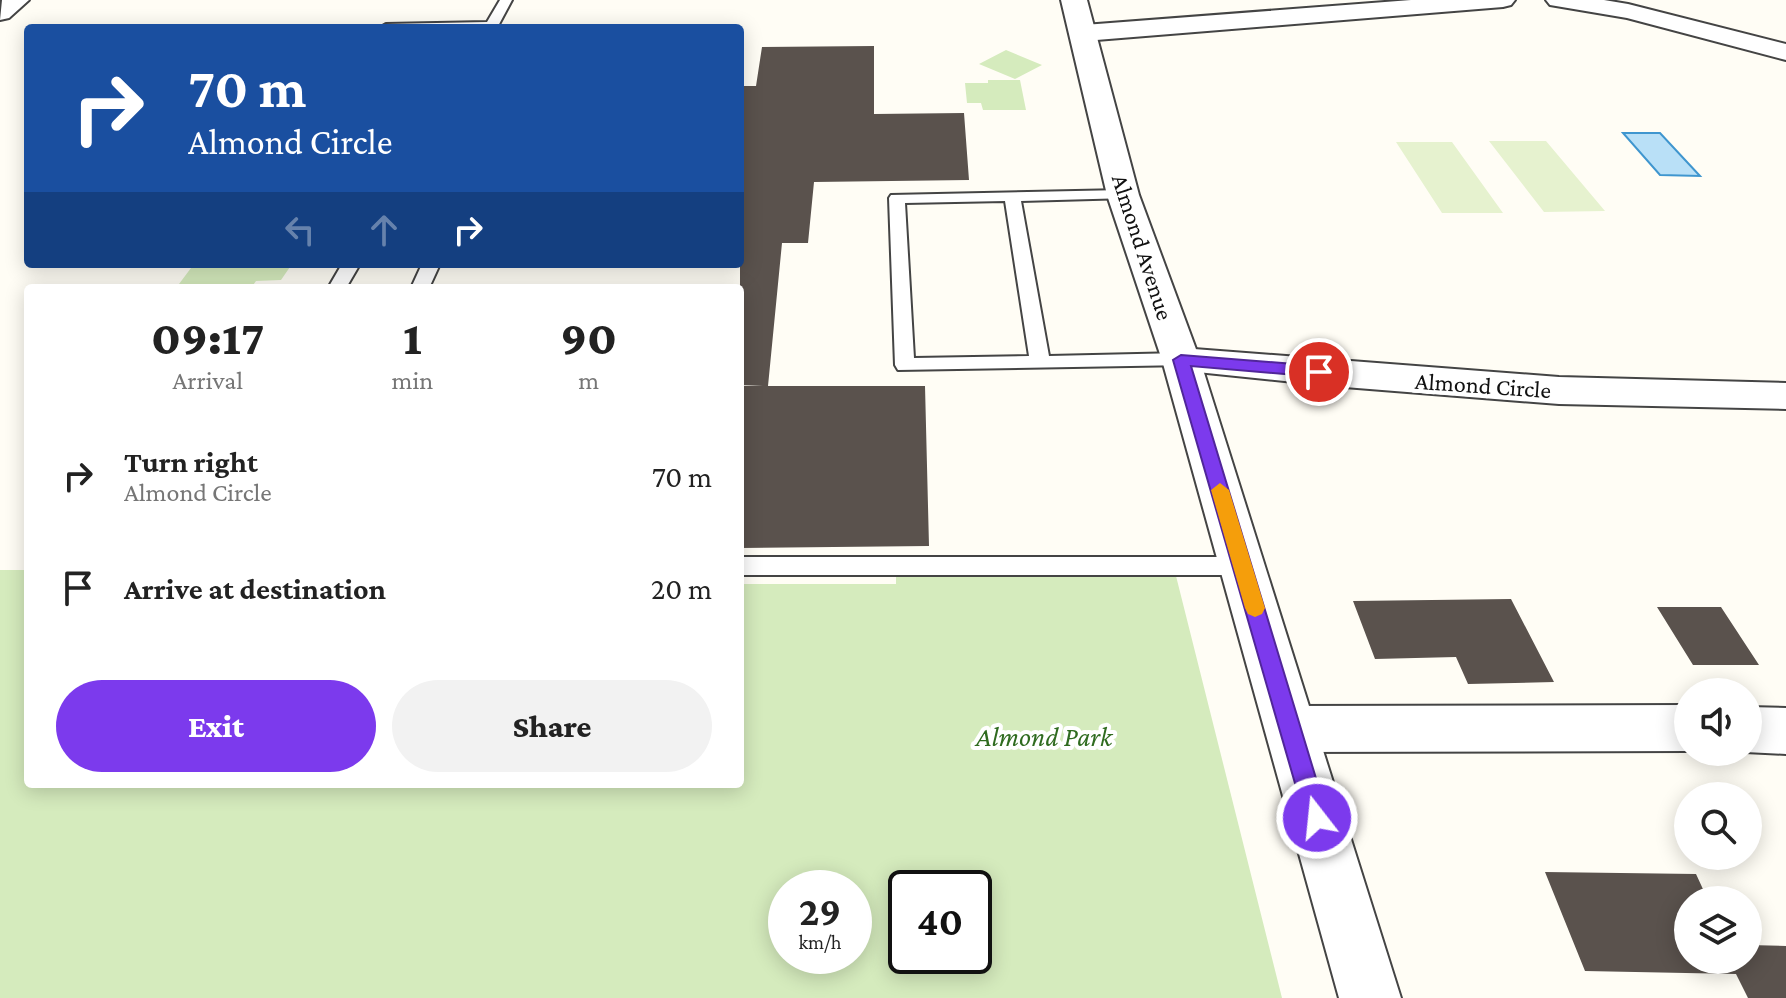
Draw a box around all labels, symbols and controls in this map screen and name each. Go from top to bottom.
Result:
icon: right [56,56,160,160]
text: 70 m [188,57,307,119]
text: Almond Circle [188,122,392,162]
street label: Almond Avenue [1107,171,1179,323]
icon: left [278,208,322,252]
icon: ahead [362,208,406,252]
icon: right [446,208,490,252]
text: 09:17 [151,311,265,364]
text: 1 [403,311,422,364]
text: 90 [560,311,617,364]
pin [1285,338,1353,406]
icon: arrive [1297,350,1341,394]
text: Arrival [172,366,243,395]
text: min [392,366,433,395]
text: m [578,366,599,395]
street label: Almond Circle [1414,367,1552,403]
text: Turn right [124,445,258,478]
icon: right [56,454,100,498]
text: 70 m [652,460,712,493]
text: Almond Circle [124,478,272,507]
icon: arrive [56,566,100,610]
text: Arrive at destination [124,572,386,605]
text: 20 m [651,572,712,605]
map controls [1674,678,1762,974]
button: sound [1674,678,1762,766]
button: Exit [56,680,376,772]
button: Share [392,680,712,772]
park label: Almond Park [974,721,1114,752]
position arrow [1275,776,1359,860]
button: search [1674,782,1762,870]
speed limit sign: 40 [888,870,992,974]
button: layers [1674,886,1762,974]
text: 29 [799,889,841,934]
text: km/h [798,931,842,953]

